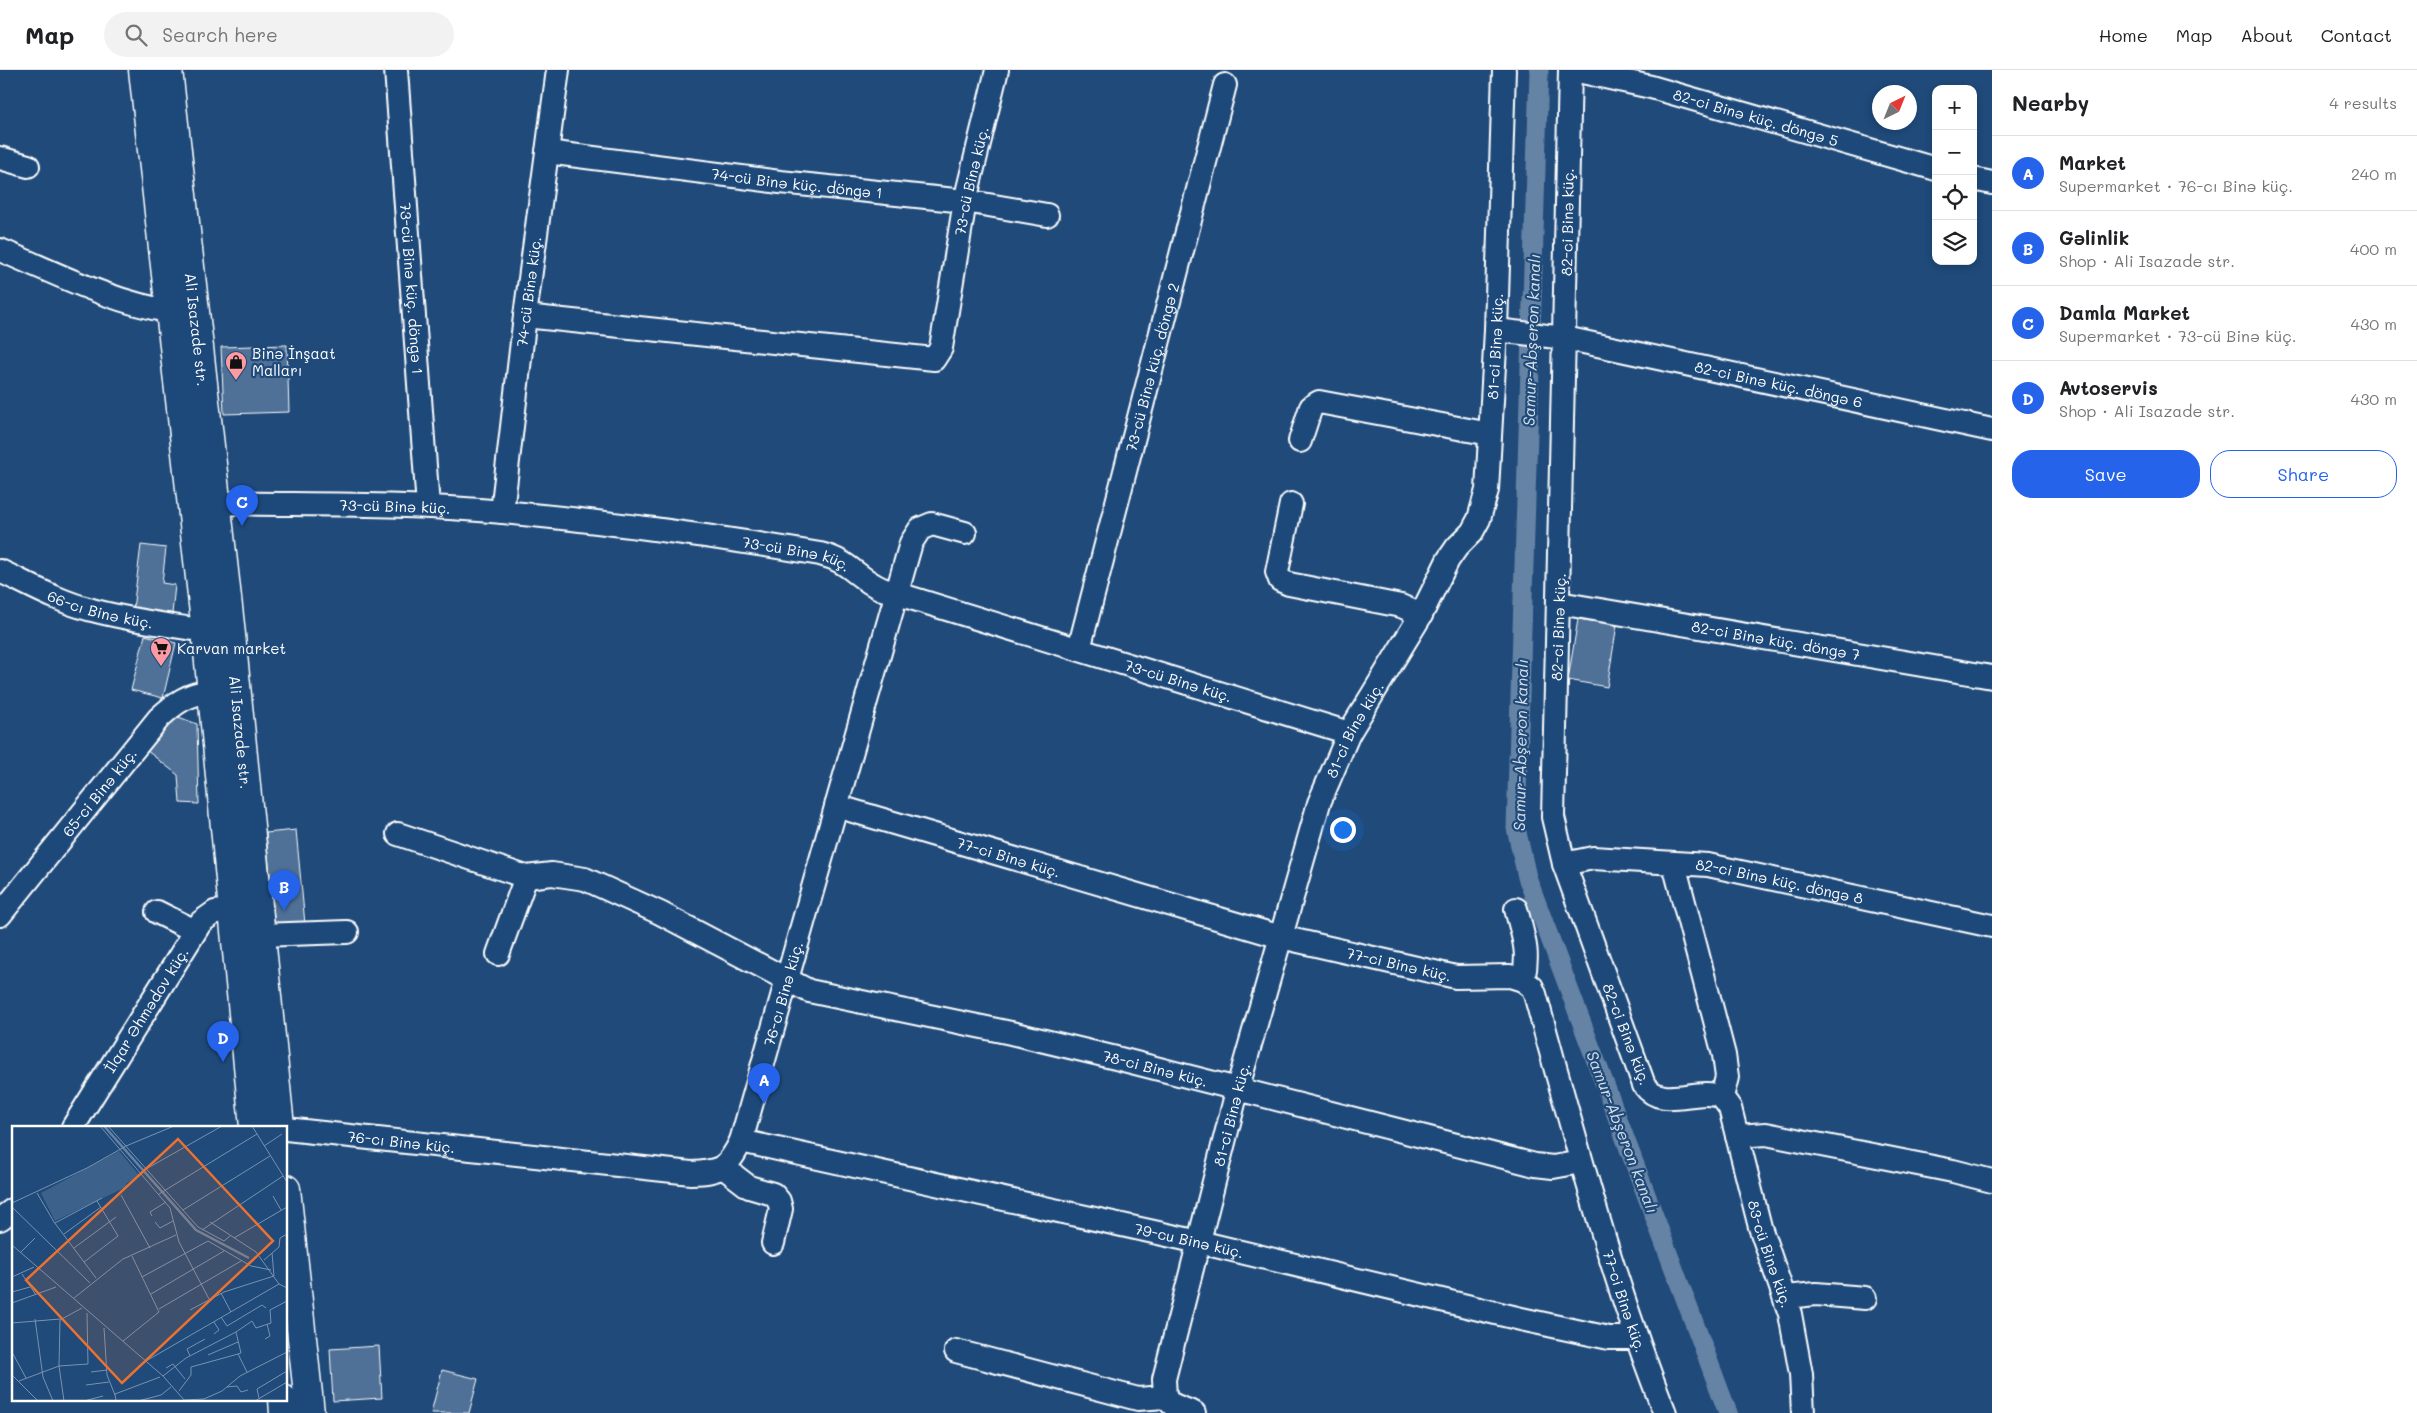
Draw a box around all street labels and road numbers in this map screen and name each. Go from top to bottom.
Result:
street label: 82-ci Binə küç. döngə 5 [1671,84,1841,150]
street label: 73-cü Binə küç. [950,124,993,237]
street label: 74-cü Binə küç. döngə 1 [710,163,884,202]
street label: 82-ci Binə küç. [1556,168,1578,276]
street label: 73-cü Binə küç. döngə 1 [396,202,428,375]
street label: 74-cü Binə küç. [511,235,546,348]
street label: Ali Isazade str. [181,272,213,387]
street label: 73-cü Binə küç. döngə 2 [1120,281,1183,454]
street label: 81-ci Binə küç. [1482,293,1507,400]
street label: 82-ci Binə küç. döngə 6 [1693,356,1864,412]
street label: 73-cü Binə küç. [339,495,451,518]
street label: 73-cü Binə küç. [741,532,855,576]
street label: 82-ci Binə küç. [1546,573,1570,681]
street label: 66-cı Binə küç. [44,585,155,633]
street label: 82-ci Binə küç. döngə 7 [1690,616,1862,664]
street label: 73-cü Binə küç. [1122,654,1234,706]
street label: Ali Isazade str. [225,674,256,790]
street label: 81-ci Binə küç. [1321,678,1388,781]
street label: 65-ci Binə küç. [57,744,141,840]
street label: 77-ci Binə küç. [954,832,1063,882]
street label: 82-ci Binə küç. döngə 8 [1695,854,1865,908]
street label: 76-cı Binə küç. [758,939,807,1048]
street label: 77-ci Binə küç. [1345,942,1453,986]
street label: İlqar Əhmədov küç. [99,944,193,1076]
street label: 82-ci Binə küç. [1598,980,1656,1088]
street label: 78-ci Binə küç. [1101,1045,1210,1091]
street label: 81-ci Binə küç. [1208,1060,1254,1168]
street label: 76-cı Binə küç. [347,1126,456,1157]
street label: 83-cü Binə küç. [1744,1198,1797,1310]
street label: 79-cu Binə küç. [1133,1218,1246,1262]
street label: 77-ci Binə küç. [1598,1247,1651,1355]

